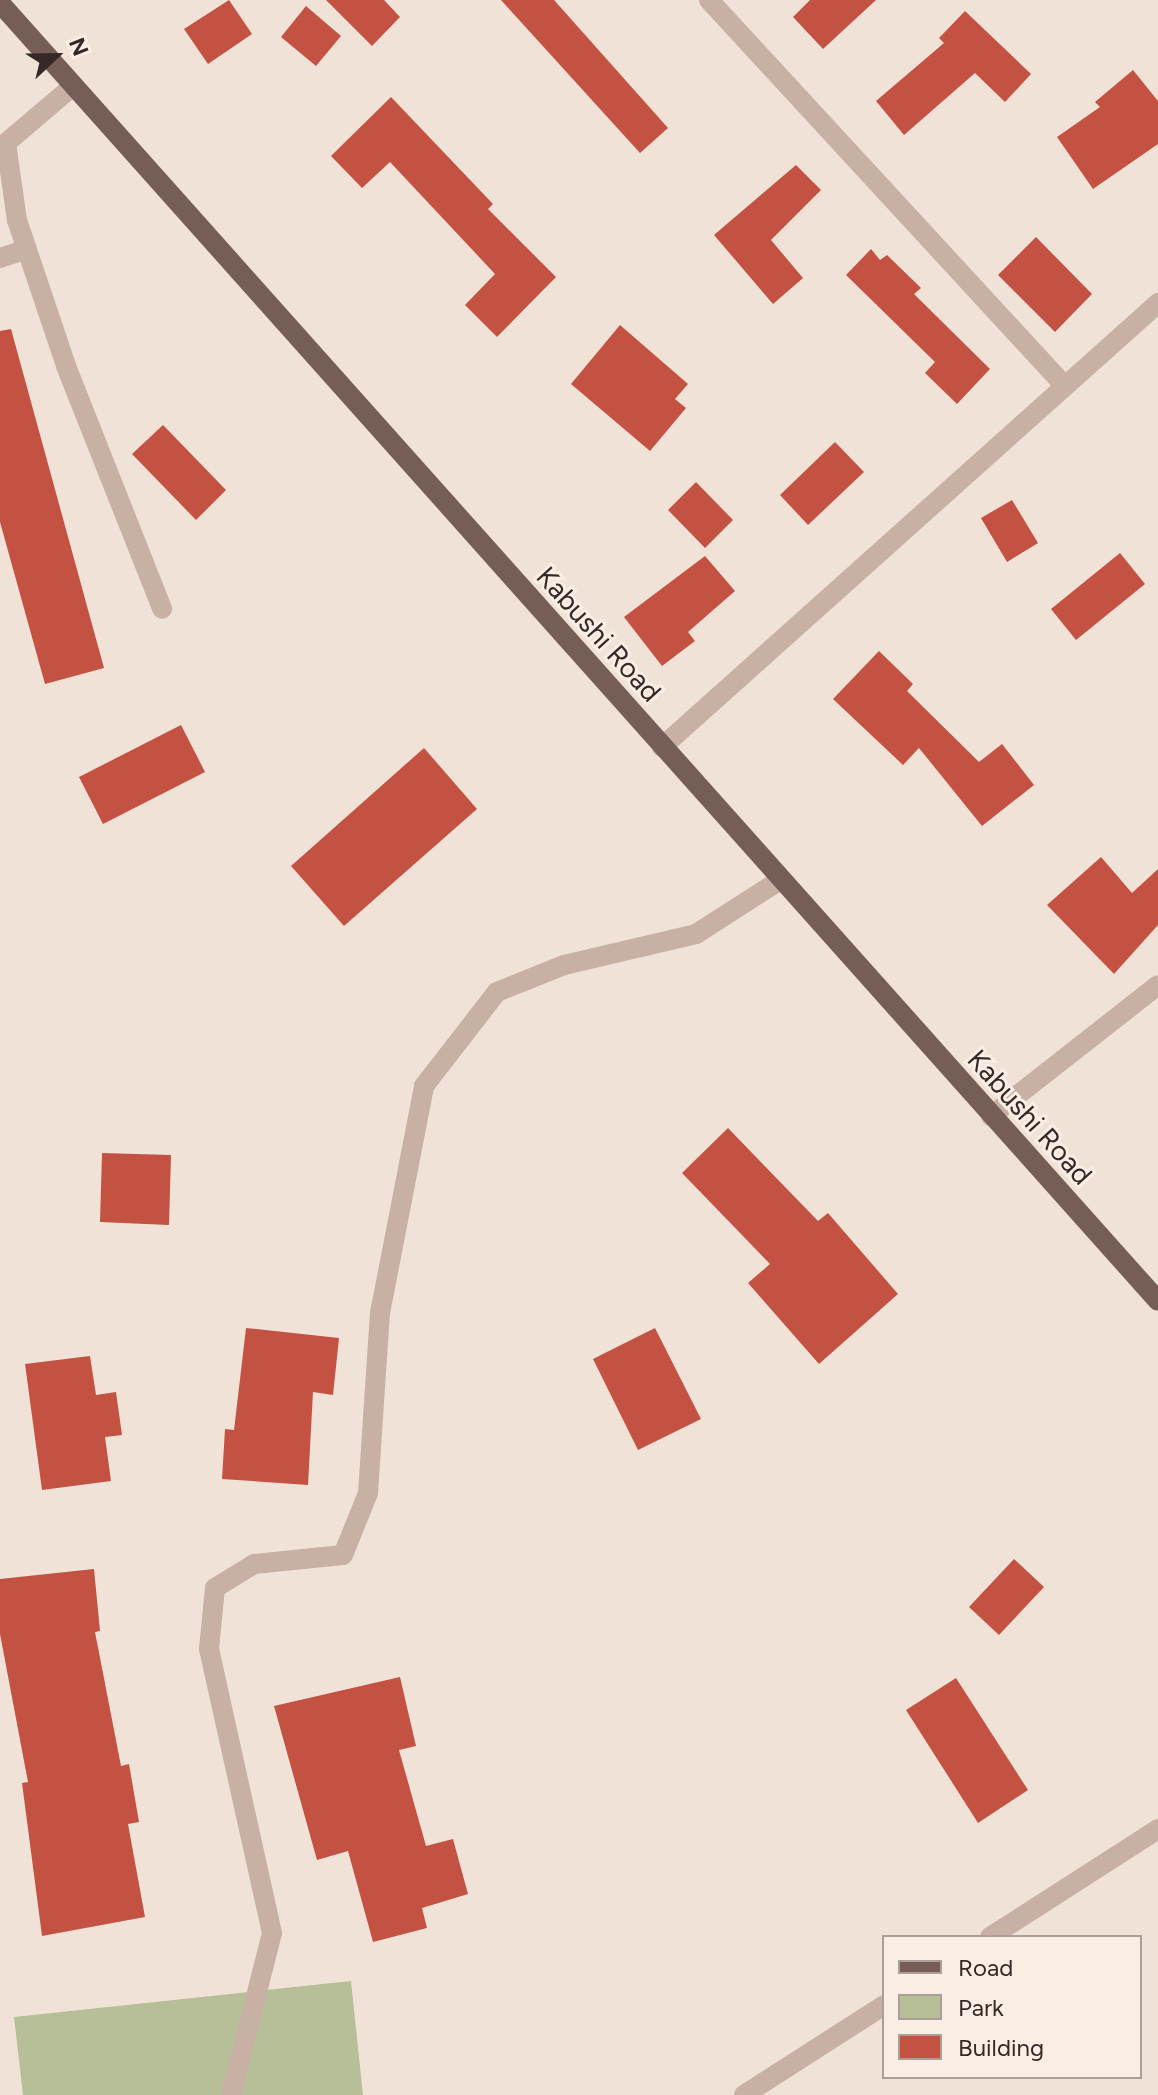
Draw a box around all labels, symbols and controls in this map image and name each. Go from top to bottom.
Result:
north arrow [16,16,96,96]
text: N [63,34,94,60]
street label: Kabushi Road [530,560,668,708]
street label: Kabushi Road [961,1043,1099,1191]
legend [882,1935,1142,2079]
text: Road [958,1953,1013,1982]
text: Park [958,1993,1004,2022]
text: Building [958,2033,1044,2062]

